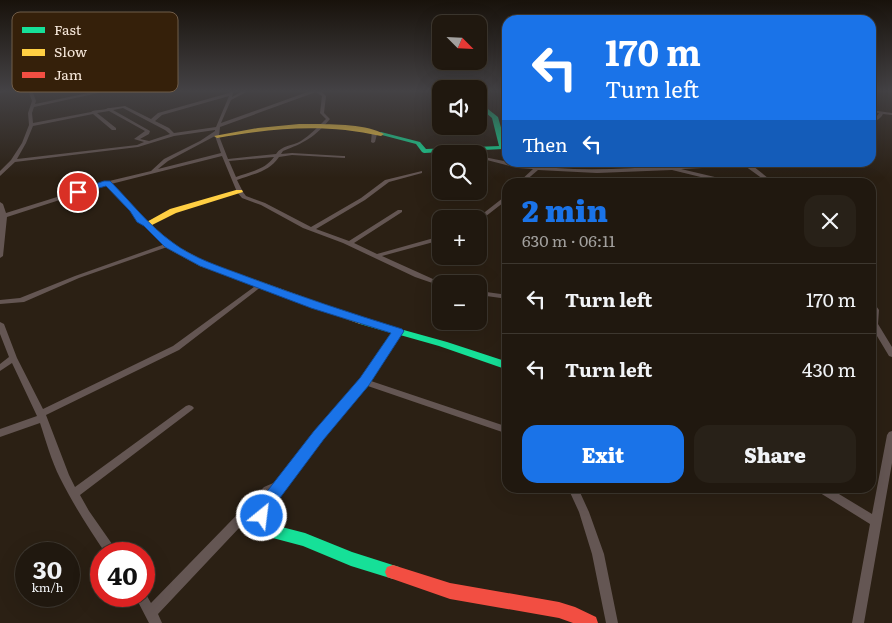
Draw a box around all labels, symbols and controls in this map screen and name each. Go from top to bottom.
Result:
legend [12,12,178,92]
north arrow [432,15,488,70]
map controls [432,15,487,330]
text: Fast [54,19,82,39]
text: 170 m [605,25,701,77]
icon: left [522,35,587,100]
text: Slow [54,41,87,61]
text: Jam [54,64,83,84]
text: Turn left [605,72,699,105]
button: sound [432,80,487,135]
text: Then [522,130,568,158]
icon: left [578,130,606,158]
button: search [432,145,487,200]
pin [57,171,99,213]
icon: arrive [64,178,92,206]
text: 2 min [522,187,608,231]
button: close [804,195,856,247]
button: + [432,210,487,265]
text: 630 m · 06:11 [522,228,615,252]
button: − [432,275,487,330]
icon: left [522,285,550,313]
text: Turn left [565,285,652,313]
text: 170 m [806,285,856,313]
icon: left [522,355,550,383]
text: Turn left [565,355,652,383]
text: 430 m [802,355,856,383]
button: Exit [522,425,684,483]
button: Share [694,425,856,483]
position arrow [235,489,287,541]
speed limit sign: 40 [90,542,155,607]
text: 30 [33,550,62,587]
text: km/h [32,578,63,596]

